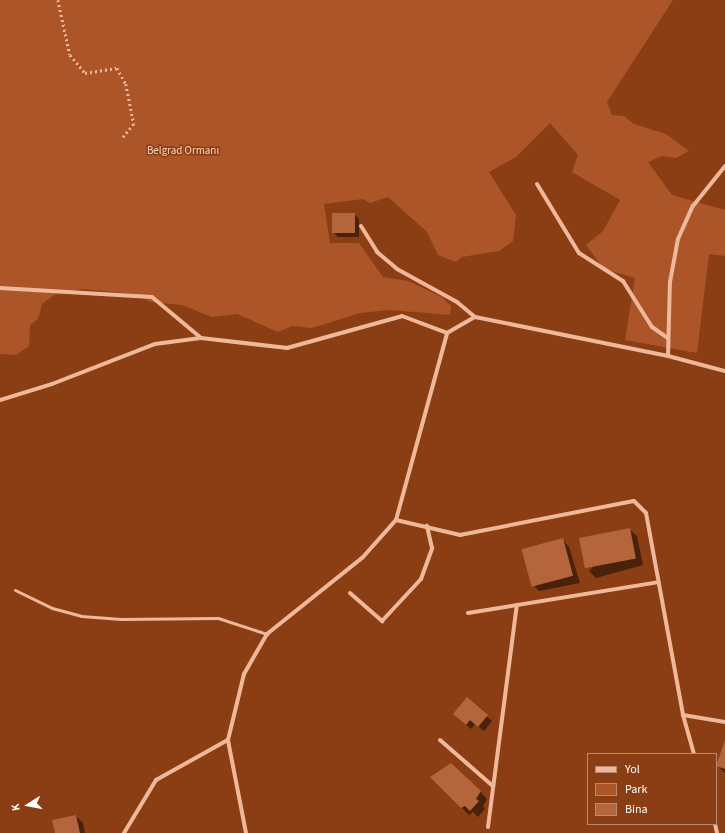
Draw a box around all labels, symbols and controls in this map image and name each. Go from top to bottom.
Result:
park label: Belgrad Ormanı [147,144,219,158]
legend [587,753,717,825]
text: Yol [625,761,640,778]
text: Park [625,781,647,798]
north arrow [8,785,48,825]
text: Bina [625,801,648,818]
text: K [8,803,24,812]

